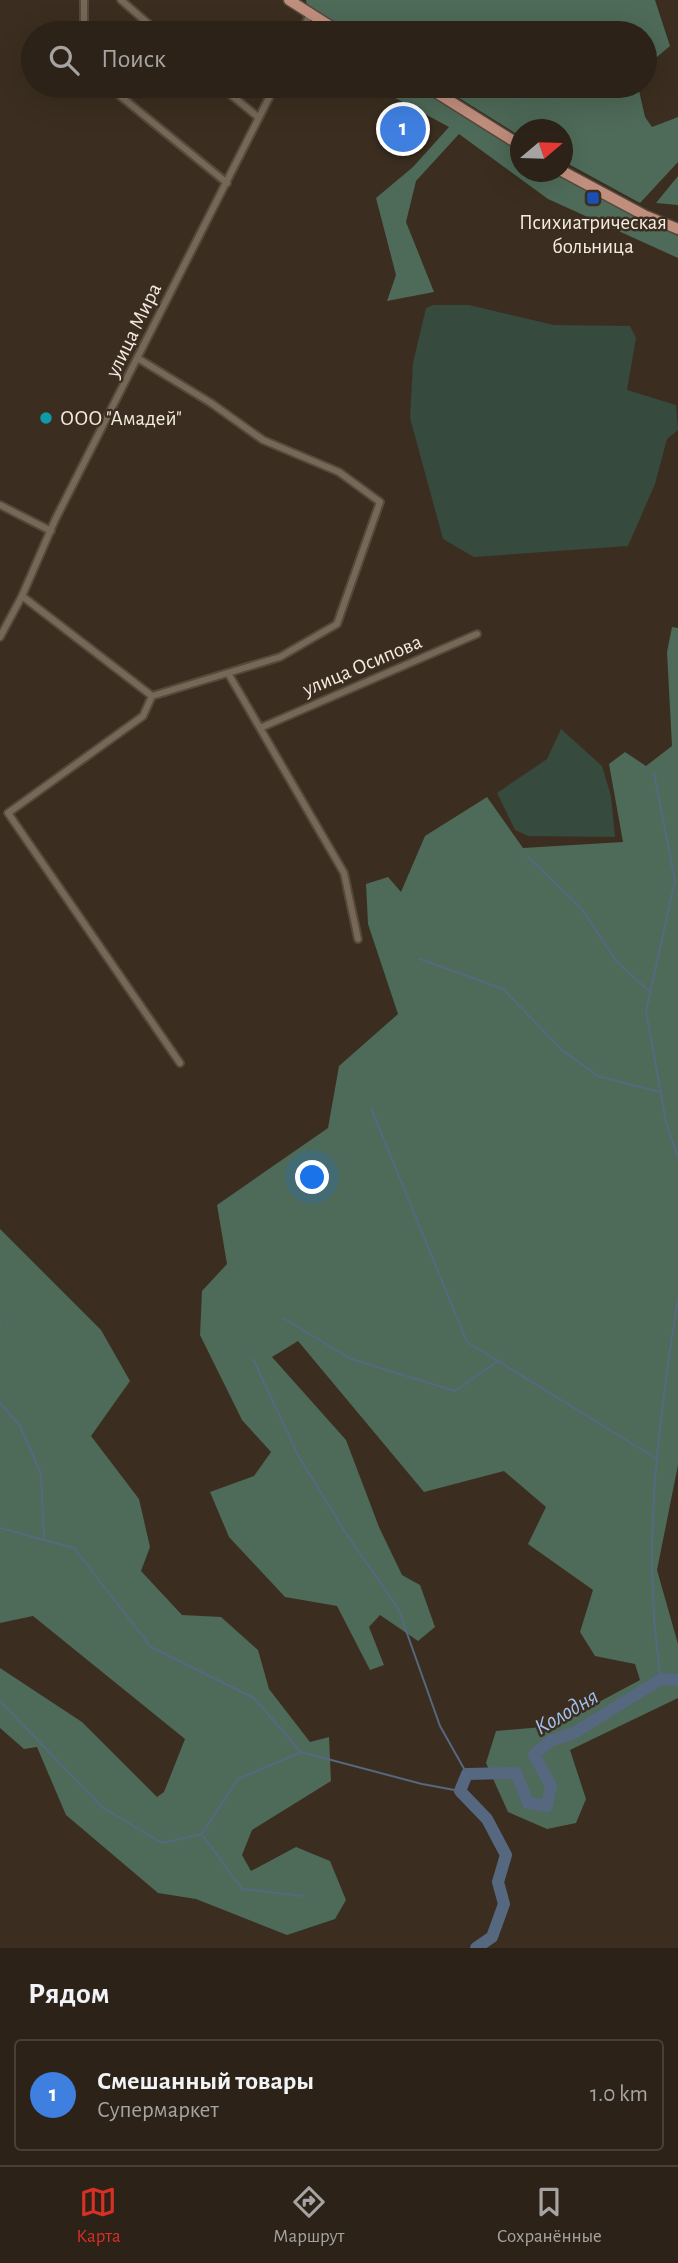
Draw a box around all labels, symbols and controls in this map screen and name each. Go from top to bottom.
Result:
search box [21,21,657,98]
icon: search [45,41,83,79]
text: Поиск [101,46,166,72]
pin: 1 [380,103,426,155]
north arrow [510,119,573,182]
marker: Психиатрическая больница [585,190,601,206]
place label: Психиатрическая больница [519,212,667,257]
street label: улица Мира [101,279,165,382]
place label: ООО "Амадей" [60,408,182,429]
marker: ООО "Амадей" [38,410,54,426]
street label: улица Осипова [299,631,425,700]
your location [295,1160,329,1194]
water label: Колодня [531,1685,602,1740]
text: Рядом [28,1979,110,2009]
text: Смешанный товары [97,2068,314,2094]
text: 1 [49,2083,57,2106]
text: 1.0 km [590,2083,648,2106]
text: Супермаркет [97,2099,219,2122]
tab: Карта [76,2183,121,2248]
tab: Маршрут [273,2183,344,2248]
tab: Сохранённые [497,2183,602,2248]

